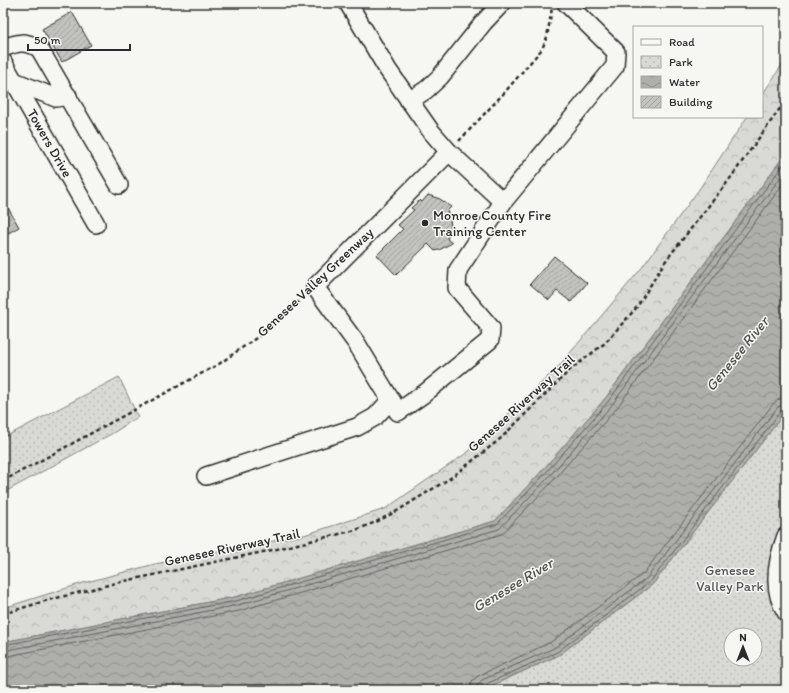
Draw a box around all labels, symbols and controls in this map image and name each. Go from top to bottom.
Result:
scale bar [28,26,130,52]
legend [633,26,763,118]
text: 50 m [34,33,60,47]
text: Road [669,35,695,49]
text: Park [669,55,693,69]
text: Water [669,75,700,89]
text: Building [669,95,713,109]
street label: Towers Drive [23,106,76,181]
place label: Monroe County Fire Training Center [433,207,551,240]
marker: Monroe County Fire Training Center [420,218,430,228]
street label: Genesee Valley Greenway [254,224,377,341]
water label: Genesee River [702,312,774,395]
street label: Genesee Riverway Trail [464,351,578,456]
street label: Genesee Riverway Trail [163,525,301,570]
water label: Genesee River [470,553,558,616]
park label: Genesee Valley Park [696,562,764,595]
north arrow [723,627,763,667]
text: N [739,631,747,644]

